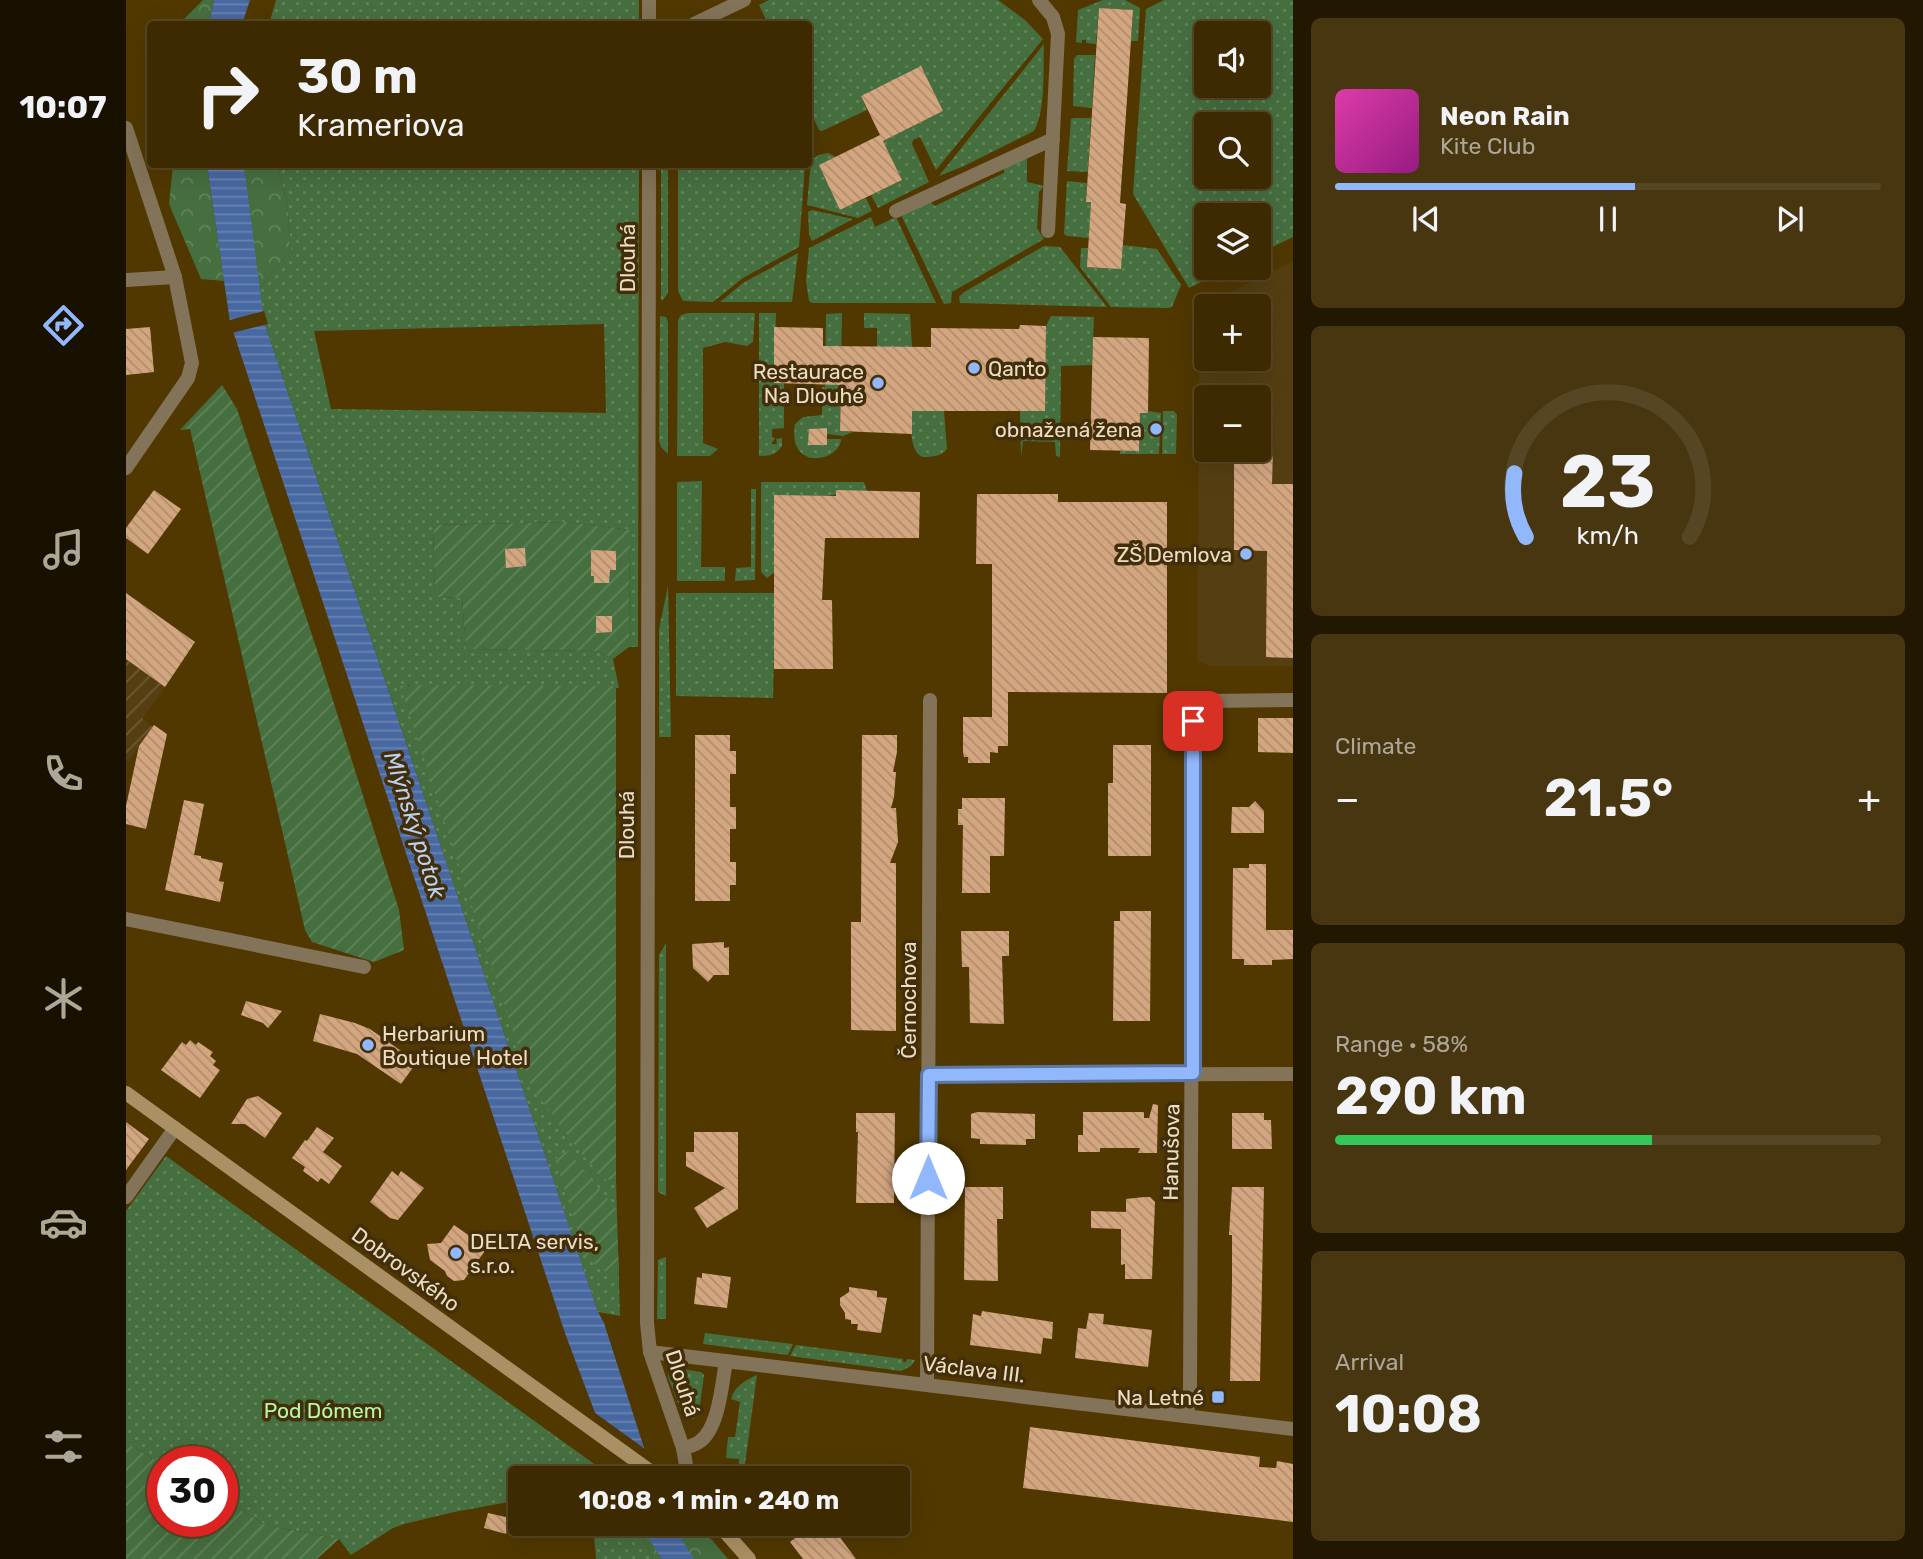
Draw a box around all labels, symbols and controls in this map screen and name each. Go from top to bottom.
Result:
map controls [1194,21,1271,462]
button: sound [1194,21,1271,98]
text: 30 m [297,47,418,105]
icon: right [182,49,273,140]
text: 10:07 [19,88,107,126]
text: Neon Rain [1440,101,1570,132]
text: Krameriova [297,106,465,144]
button: search [1194,112,1271,189]
text: Kite Club [1440,132,1535,160]
icon: previous [1407,200,1445,238]
icon: pause [1589,200,1627,238]
icon: next [1771,200,1809,238]
button: layers [1194,203,1271,280]
street label: Dlouhá [615,224,640,292]
button: + [1194,294,1271,371]
icon: directions [39,301,88,350]
place label: Qanto [988,356,1047,381]
place label: Restaurace Na Dlouhé [753,359,864,408]
marker: Qanto [966,360,982,376]
marker: Restaurace Na Dlouhé [870,375,886,391]
button: − [1194,385,1271,462]
place label: obnažená žena [995,417,1142,442]
marker: obnažená žena [1148,421,1164,437]
text: 23 [1560,440,1656,526]
text: km/h [1577,521,1639,550]
icon: music [39,525,88,574]
place label: ZŠ Demlova [1117,542,1232,567]
marker: ZŠ Demlova [1238,546,1254,562]
pin [1163,691,1223,751]
icon: arrive [1174,702,1212,740]
text: Climate [1335,732,1416,760]
water label: Mlýnský potok [378,748,452,903]
icon: phone [39,749,88,798]
text: 21.5° [1544,767,1673,829]
text: − [1335,776,1360,822]
text: + [1857,776,1881,822]
street label: Dlouhá [614,791,639,859]
street label: Černochova [896,941,921,1059]
icon: climate [39,974,88,1023]
place label: Herbarium Boutique Hotel [382,1021,528,1070]
text: Range · 58% [1335,1030,1468,1058]
marker: Herbarium Boutique Hotel [360,1037,376,1053]
text: 290 km [1335,1065,1527,1127]
street label: Hanušova [1158,1103,1184,1201]
position arrow [891,1141,965,1215]
icon: car [39,1198,88,1247]
street label: Dobrovského [347,1221,465,1317]
place label: DELTA servis, s.r.o. [470,1229,599,1278]
marker: DELTA servis, s.r.o. [448,1245,464,1261]
street label: Dlouhá [661,1346,705,1420]
text: Arrival [1335,1348,1404,1376]
street label: Václava III. [922,1350,1026,1388]
text: 10:08 [1335,1383,1482,1445]
place label: Na Letné [1117,1385,1204,1410]
marker: Na Letné [1210,1389,1226,1405]
park label: Pod Dómem [264,1398,382,1423]
icon: filters [39,1422,88,1471]
speed limit sign: 30 [147,1446,238,1537]
text: 10:08 · 1 min · 240 m [579,1485,839,1516]

